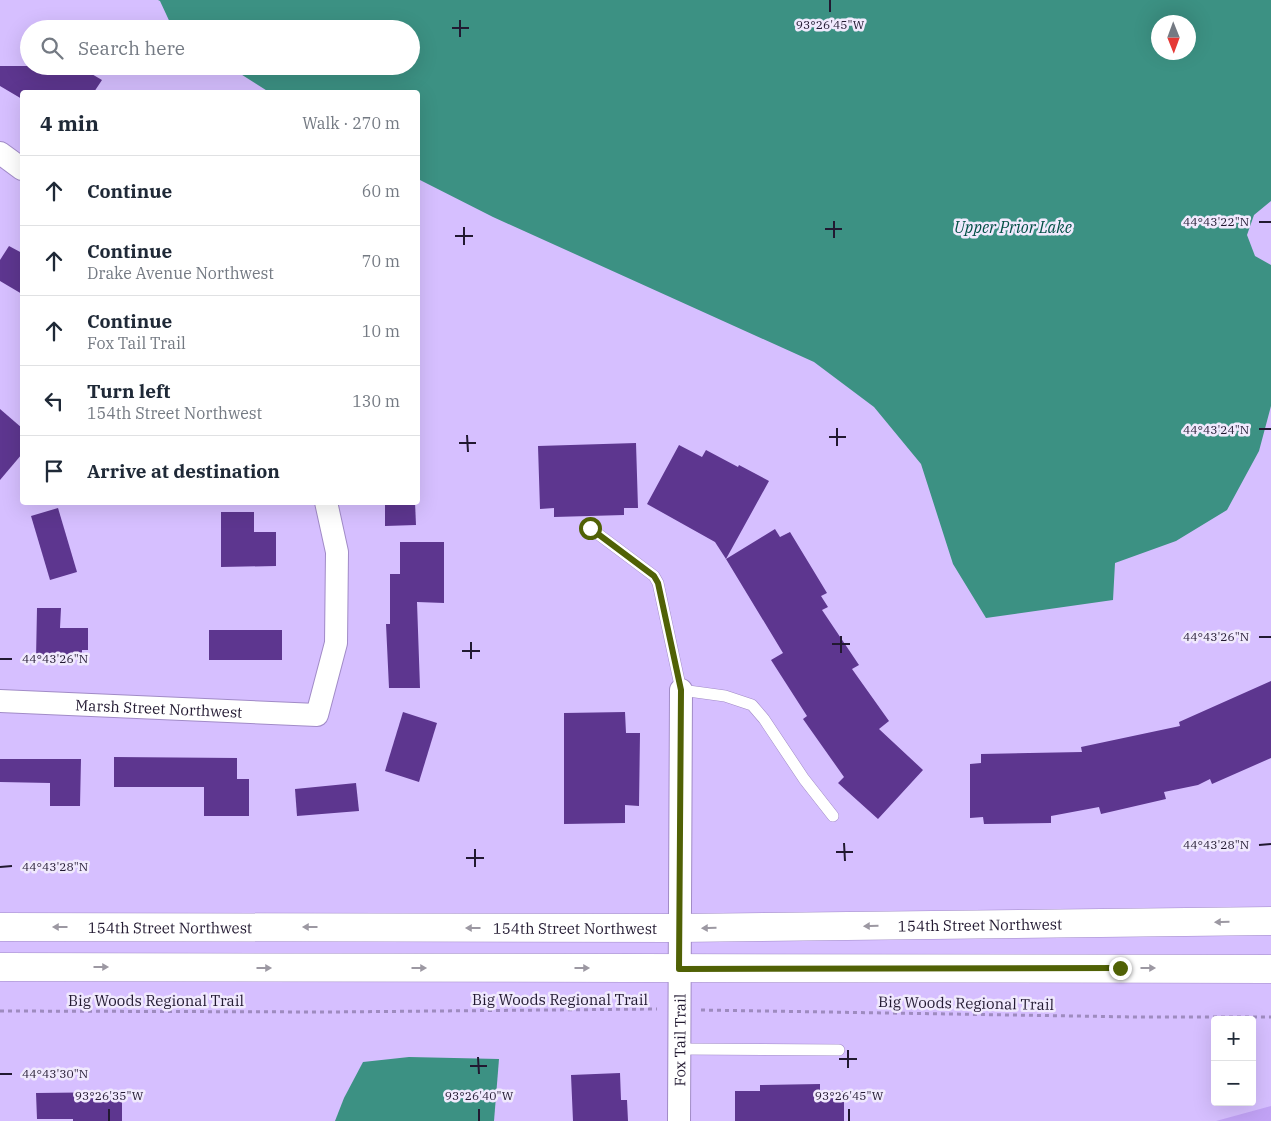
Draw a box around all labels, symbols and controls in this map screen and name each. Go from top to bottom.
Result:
north arrow [1151,15,1196,60]
text: 93°26'45"W [796,17,865,32]
search box [20,20,420,75]
icon: search [38,34,66,62]
text: Search here [78,36,185,60]
text: 4 min [40,109,99,137]
text: Walk · 270 m [302,113,400,133]
icon: ahead [40,177,68,205]
text: Continue [87,179,172,203]
text: 60 m [362,181,400,201]
text: 44°43'22"N [1183,214,1249,229]
water label: Upper Prior Lake [954,217,1072,237]
text: Continue [87,239,172,263]
icon: ahead [40,247,68,275]
text: 70 m [362,251,400,271]
text: Drake Avenue Northwest [87,263,274,283]
text: Continue [87,309,172,333]
icon: ahead [40,317,68,345]
text: 10 m [362,321,400,341]
text: Fox Tail Trail [87,333,186,353]
text: Turn left [87,379,170,403]
icon: left [40,387,68,415]
text: 130 m [352,391,400,411]
text: 154th Street Northwest [87,403,262,423]
text: 44°43'24"N [1183,422,1249,437]
icon: arrive [40,457,68,485]
text: Arrive at destination [87,459,280,483]
route start [579,517,602,540]
text: 44°43'26"N [1183,629,1249,644]
text: 44°43'26"N [22,651,88,666]
street label: Marsh Street Northwest [75,695,243,721]
text: 44°43'28"N [1183,837,1249,852]
text: 44°43'28"N [22,859,88,874]
street label: 154th Street Northwest [898,914,1062,935]
street label: 154th Street Northwest [88,918,252,937]
street label: 154th Street Northwest [493,918,657,937]
one-way arrow [1214,918,1230,926]
one-way arrow [863,922,879,930]
one-way arrow [52,923,68,931]
one-way arrow [302,923,318,931]
one-way arrow [465,924,481,932]
one-way arrow [700,924,716,932]
route end [1109,957,1132,980]
one-way arrow [93,963,109,971]
one-way arrow [256,964,272,972]
one-way arrow [412,964,428,972]
one-way arrow [574,964,590,972]
one-way arrow [1140,964,1156,972]
street label: Big Woods Regional Trail [472,990,648,1009]
street label: Big Woods Regional Trail [68,991,244,1010]
street label: Big Woods Regional Trail [878,992,1054,1014]
street label: Fox Tail Trail [670,994,689,1086]
map controls [1211,1016,1256,1106]
button: + [1211,1016,1256,1061]
button: − [1211,1061,1256,1106]
text: 44°43'30"N [22,1066,88,1081]
text: 93°26'35"W [75,1088,144,1103]
text: 93°26'40"W [445,1088,514,1103]
text: 93°26'45"W [815,1088,884,1103]

